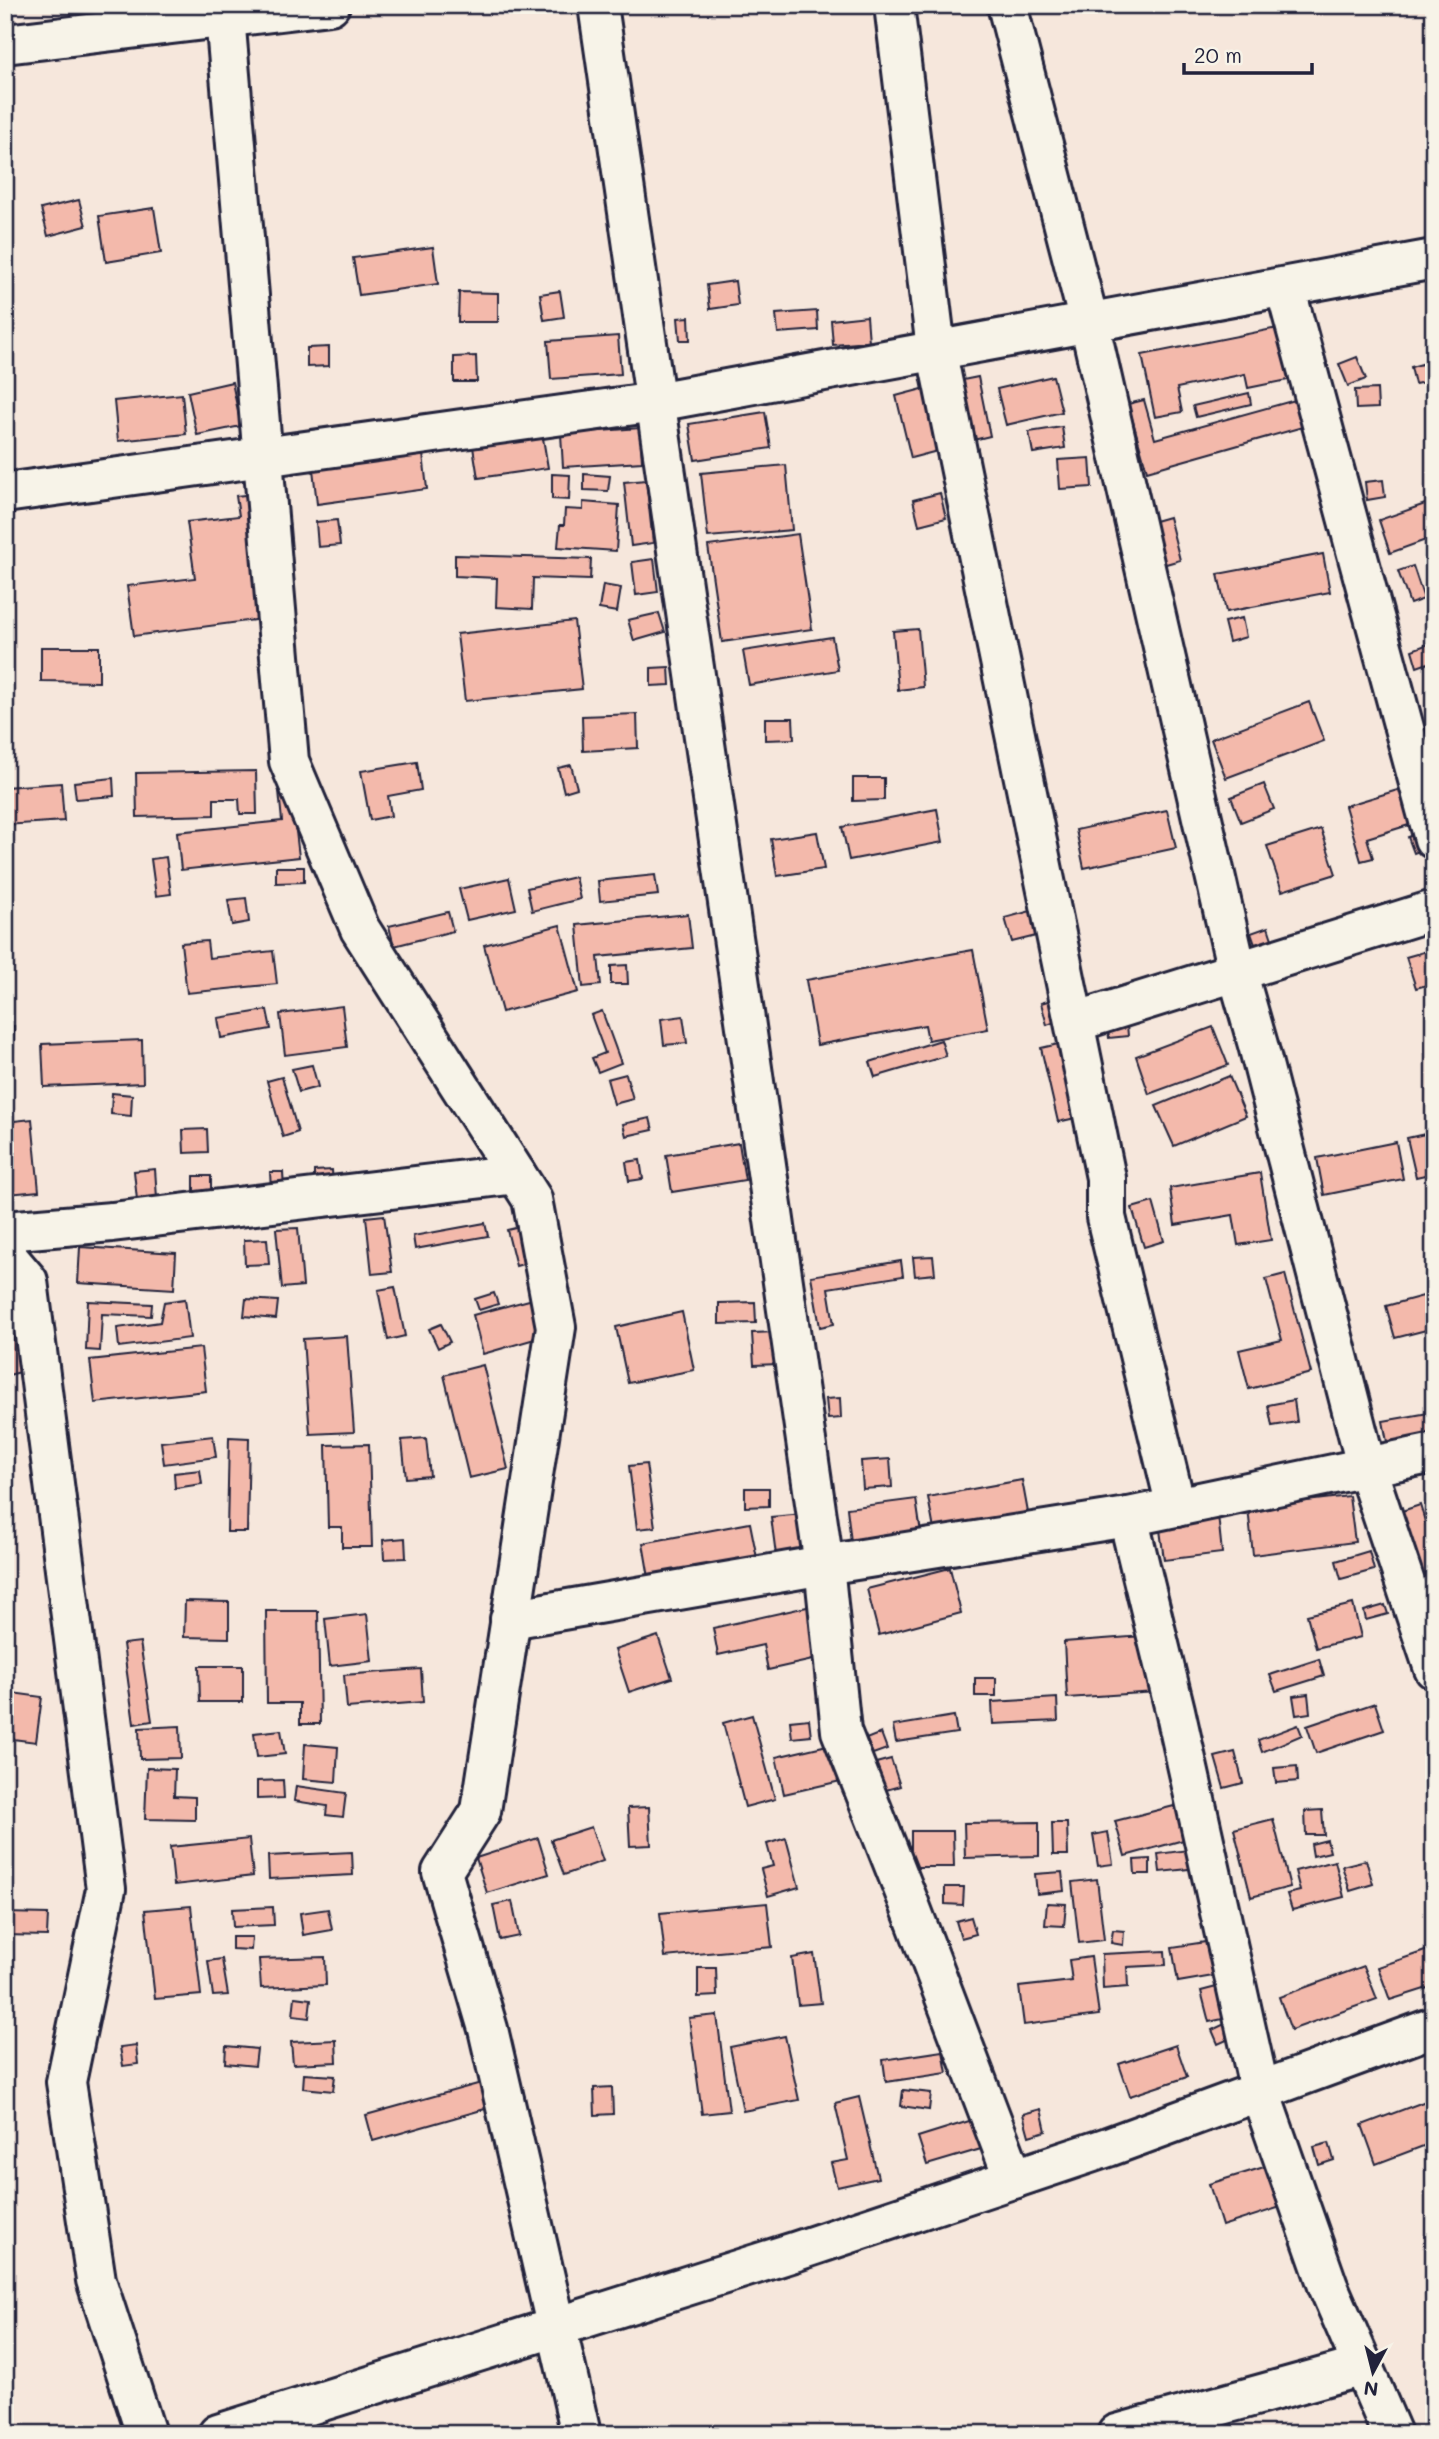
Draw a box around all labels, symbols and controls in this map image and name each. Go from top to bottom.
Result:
scale bar [1184,32,1311,76]
text: 20 m [1194,41,1242,68]
north arrow [1338,2338,1408,2408]
text: N [1362,2376,1380,2403]

